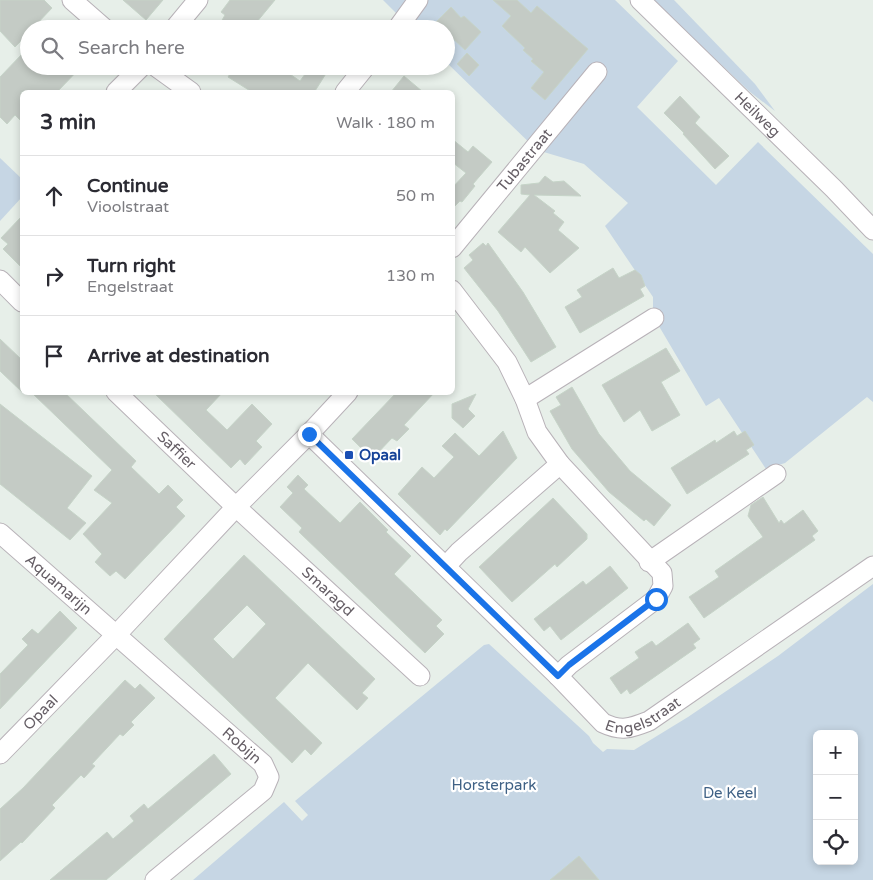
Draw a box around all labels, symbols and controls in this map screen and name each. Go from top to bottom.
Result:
search box [20,20,455,75]
icon: search [38,34,66,62]
text: Search here [78,37,185,59]
street label: Heilweg [731,88,784,141]
text: 3 min [40,110,96,135]
text: Walk · 180 m [336,113,435,133]
street label: Tubastraat [493,125,556,195]
text: Continue [87,175,169,197]
icon: ahead [40,182,68,210]
text: 50 m [396,186,435,206]
text: Vioolstraat [87,197,169,217]
text: Turn right [87,255,175,277]
icon: right [40,262,68,290]
text: 130 m [386,266,435,286]
text: Engelstraat [87,277,174,297]
icon: arrive [40,342,68,370]
text: Arrive at destination [87,345,270,367]
route end [298,423,321,446]
street label: Saffier [153,427,200,473]
place label: Opaal [359,446,401,465]
marker: Opaal [343,449,355,461]
street label: Aquamarijn [22,550,96,619]
street label: Smaragd [298,563,358,620]
route start [645,588,668,611]
street label: Opaal [19,691,62,734]
street label: Engelstraat [603,693,684,737]
street label: Robijn [219,724,265,767]
map controls [813,730,858,865]
button: + [813,730,858,775]
button: − [813,775,858,820]
park label: Horsterpark [452,776,536,794]
park label: De Keel [703,784,757,802]
button: locate [813,820,858,865]

